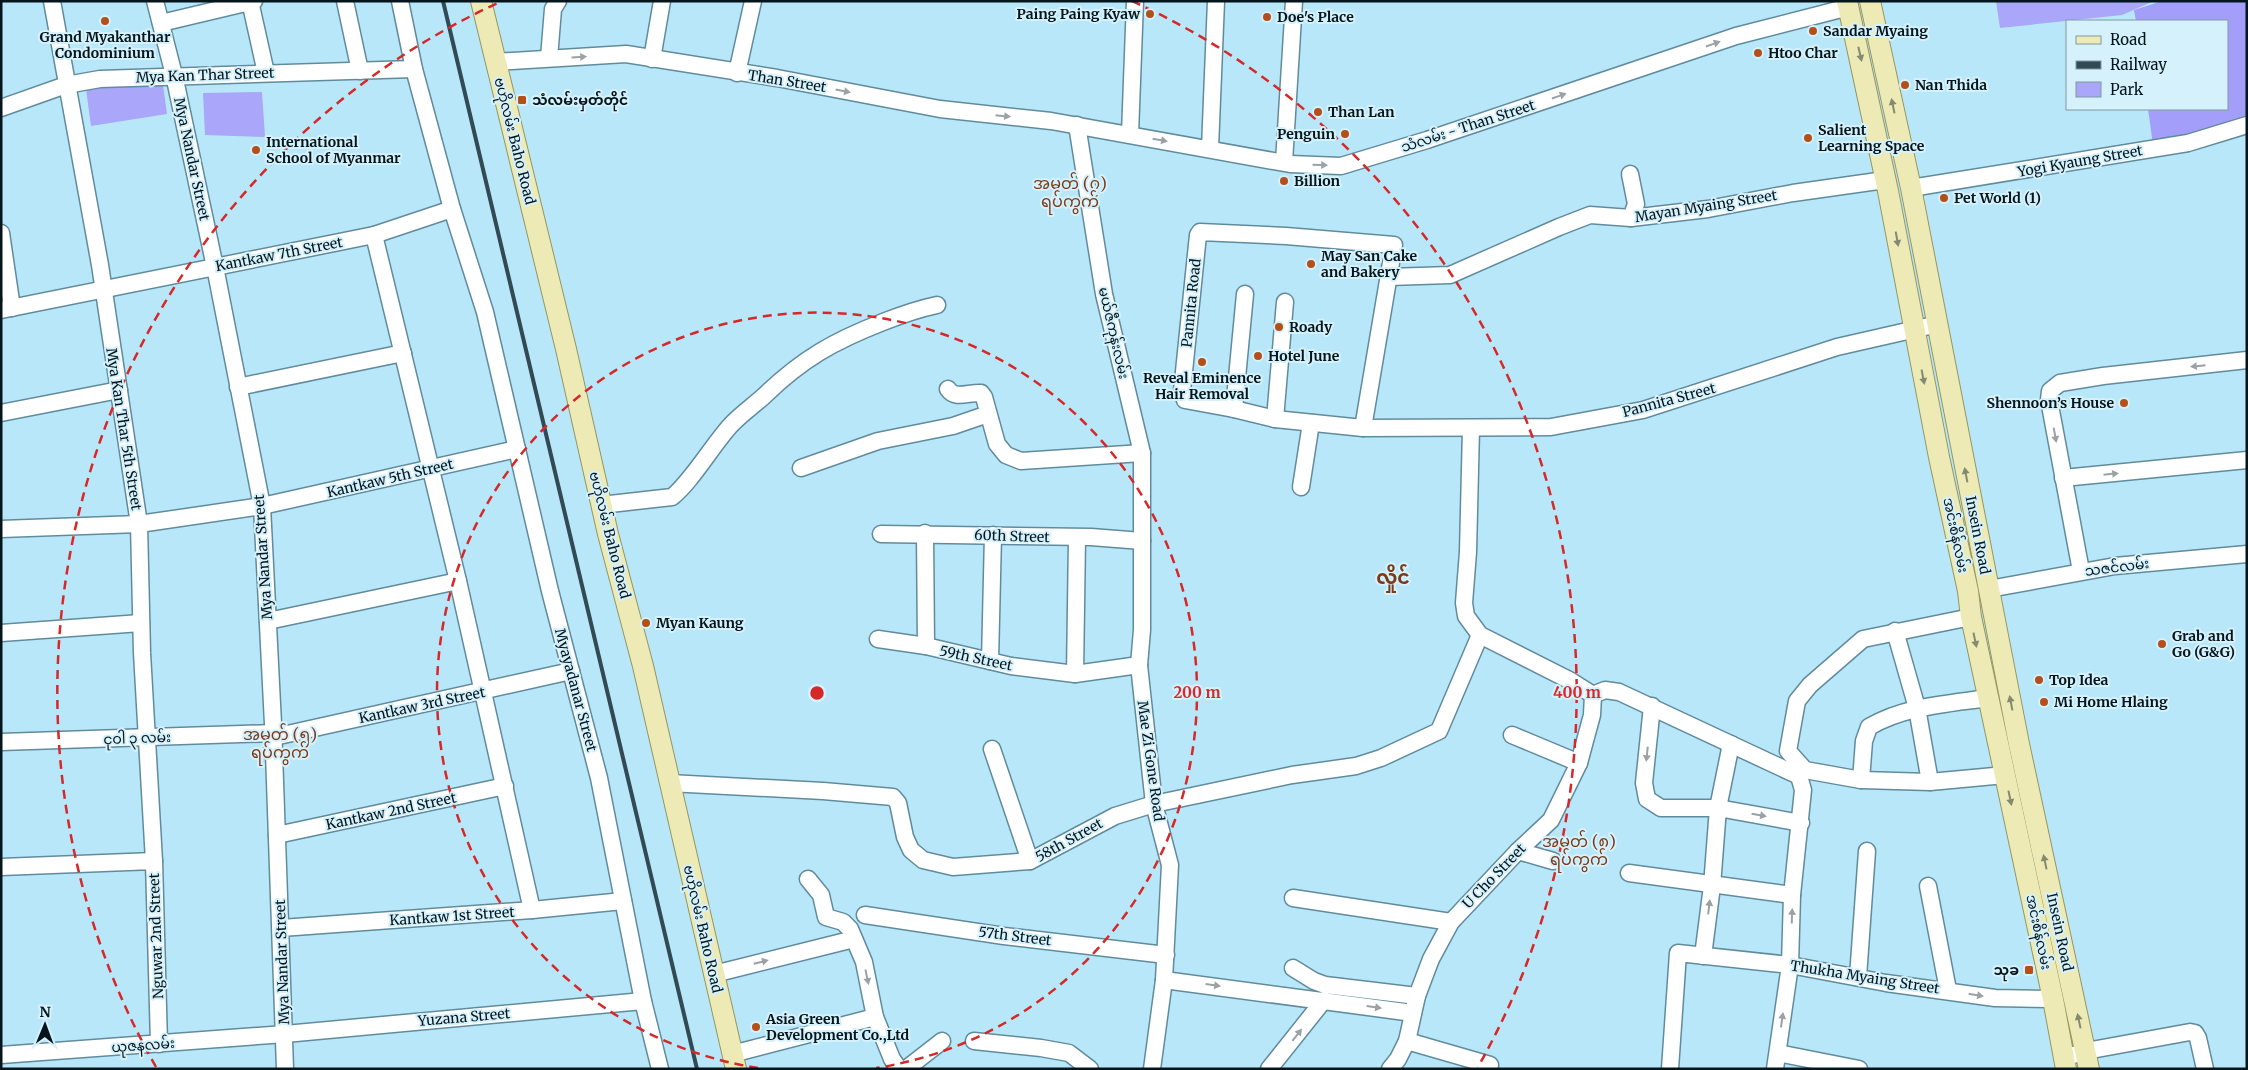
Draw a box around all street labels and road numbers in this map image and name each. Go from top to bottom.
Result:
street label: Mya Kan Thar Street [135,64,275,86]
street label: Than Street [747,66,828,96]
street label: ဗဟိုလမ်း Baho Road [488,75,541,208]
street label: သံလမ်း - Than Street [1398,95,1538,156]
street label: Mya Nandar Street [170,96,214,223]
street label: Yogi Kyaung Street [2015,141,2144,181]
street label: Mayan Myaing Street [1634,186,1779,226]
street label: Kantkaw 7th Street [214,233,345,275]
street label: Pannita Road [1177,257,1205,348]
street label: မယ်ဇီကုန်းလမ်း [1092,285,1134,381]
street label: Mya Kan Thar 5th Street [102,347,146,512]
street label: Pannita Street [1620,379,1718,421]
street label: Kantkaw 5th Street [325,455,455,501]
street label: ဗဟိုလမ်း Baho Road [583,469,636,602]
street label: Mya Nandar Street [250,493,276,620]
street label: Insein Road [1962,494,1995,576]
street label: အင်းစိန်လမ်း [1936,496,1974,575]
street label: 60th Street [974,526,1051,546]
street label: သဇင်လမ်း [2084,553,2150,580]
street label: Myayadanar Street [551,626,601,754]
street label: 59th Street [938,641,1015,675]
street label: Kantkaw 3rd Street [357,683,487,727]
street label: Mae Zi Gone Road [1134,700,1168,823]
street label: ငုဝါ ၃ လမ်း [103,727,171,751]
street label: Kantkaw 2nd Street [324,788,458,834]
street label: 58th Street [1032,814,1106,866]
street label: U Cho Street [1459,839,1530,912]
street label: ဗဟိုလမ်း Baho Road [677,863,728,996]
street label: Nguwar 2nd Street [145,872,167,999]
street label: Insein Road [2043,891,2077,973]
street label: အင်းစိန်လမ်း [2019,893,2057,972]
street label: Mya Nandar Street [271,899,293,1025]
street label: Kantkaw 1st Street [389,903,516,929]
street label: 57th Street [977,923,1053,949]
street label: Thukha Myaing Street [1789,956,1941,998]
street label: Yuzana Street [416,1004,511,1030]
street label: ယုဇနလမ်း [111,1033,175,1059]

